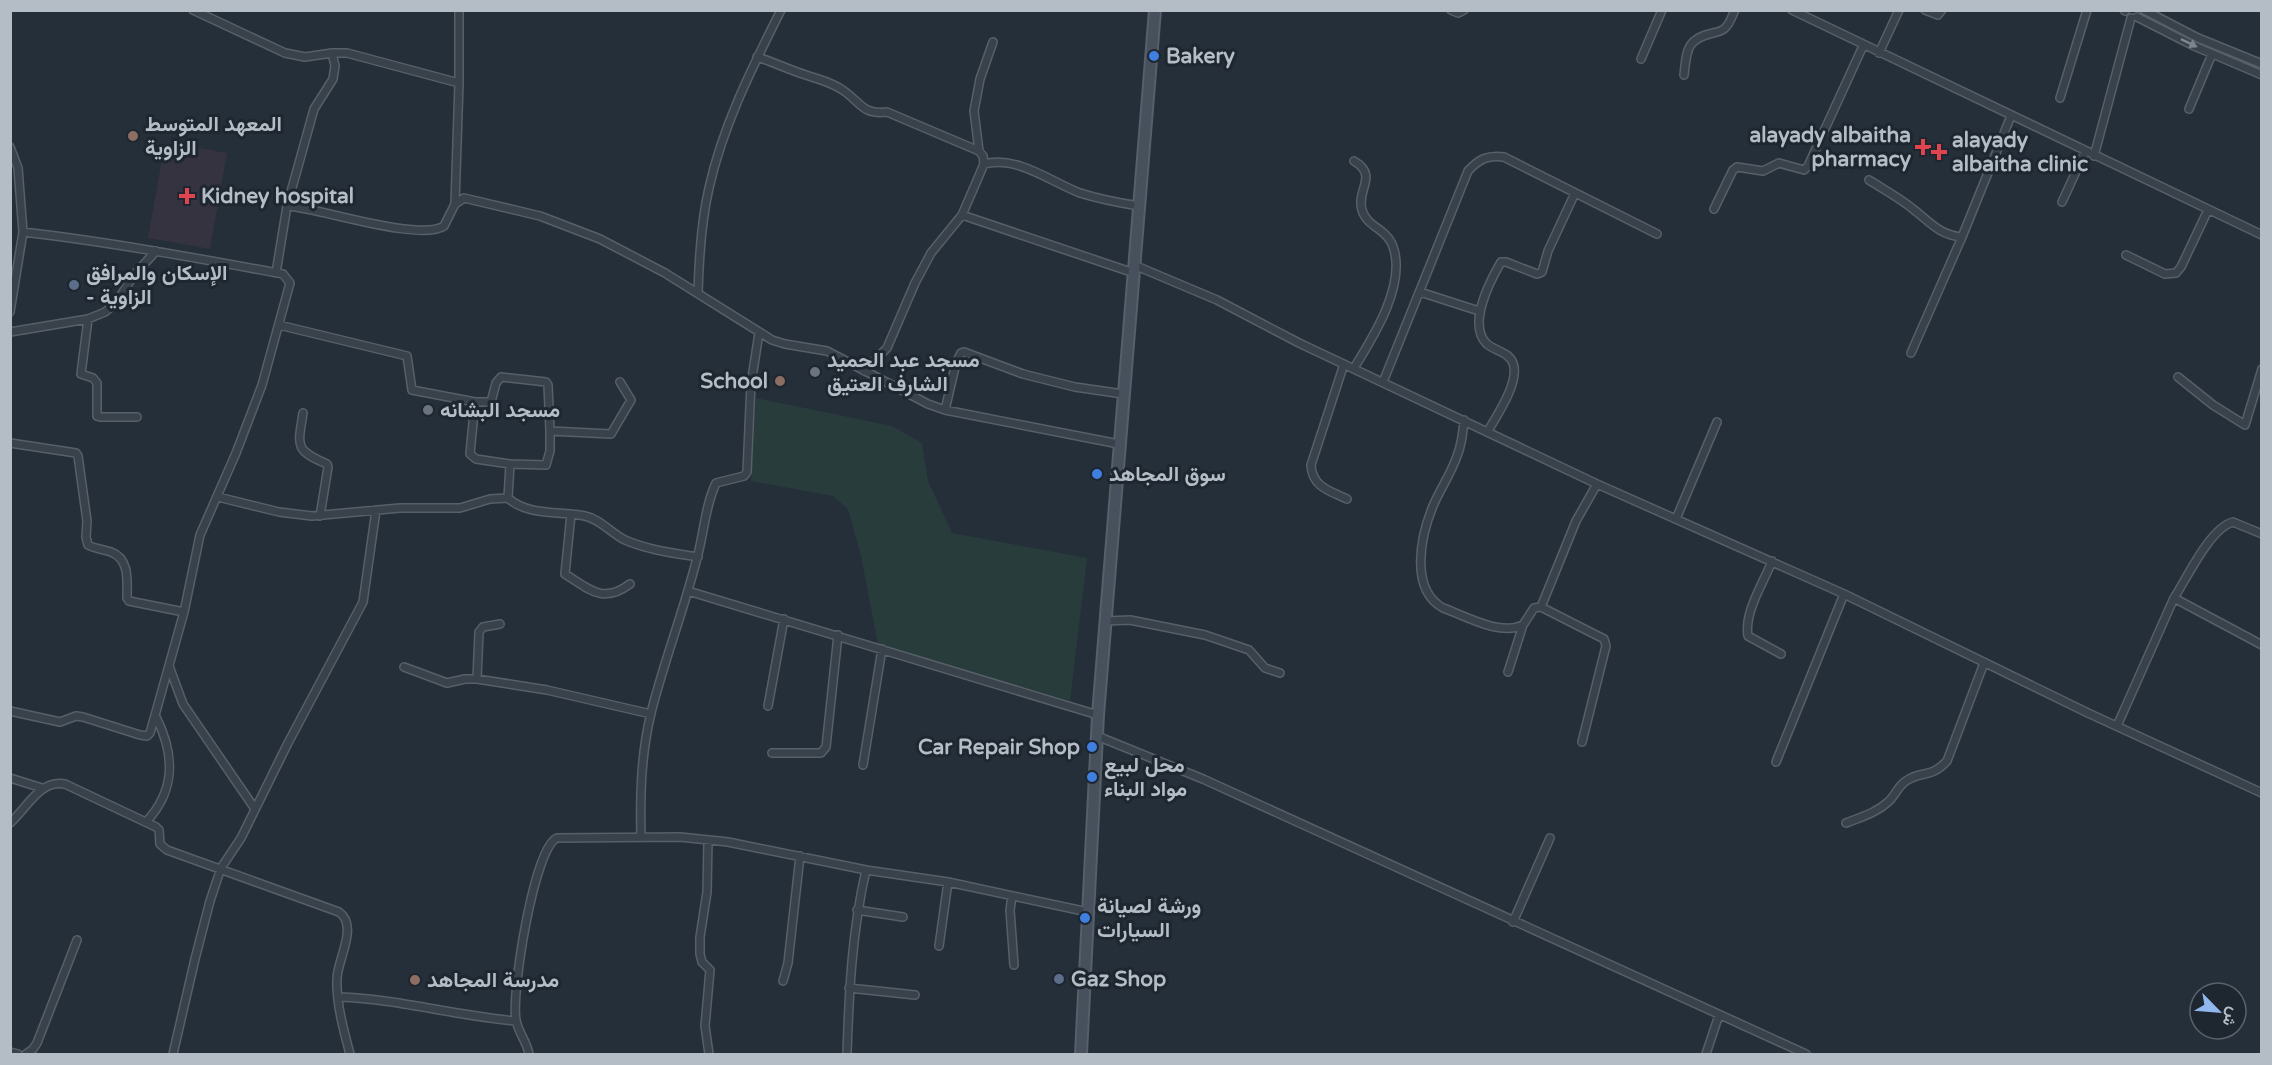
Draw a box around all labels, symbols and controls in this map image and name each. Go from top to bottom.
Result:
one-way arrow [2181,39,2198,48]
place label: Bakery [1166,44,1236,69]
marker: Bakery [1147,49,1161,63]
place label: المعهد المتوسط الزاوية [145,112,282,161]
place label: alayady albaitha pharmacy [1749,123,1912,172]
place label: alayady albaitha clinic [1952,128,2088,177]
marker: المعهد المتوسط الزاوية [126,129,140,143]
marker: alayady albaitha pharmacy [1916,140,1930,154]
marker: alayady albaitha clinic [1930,143,1948,161]
place label: Kidney hospital [201,184,354,209]
marker: Kidney hospital [178,187,196,205]
place label: الإسكان والمرافق - الزاوية [86,261,228,310]
marker: الإسكان والمرافق - الزاوية [67,278,81,292]
place label: مسجد عبد الحميد الشارف العتيق [827,348,980,397]
marker: مسجد عبد الحميد الشارف العتيق [808,365,822,379]
place label: School [700,369,768,394]
marker: School [773,374,787,388]
place label: مسجد البشانه [440,398,560,423]
marker: مسجد البشانه [421,403,435,417]
place label: سوق المجاهد [1109,462,1226,487]
marker: سوق المجاهد [1090,467,1104,481]
place label: Car Repair Shop [918,735,1080,760]
marker: Car Repair Shop [1085,740,1099,754]
place label: محل لبيع مواد البناء [1104,753,1187,802]
marker: محل لبيع مواد البناء [1085,770,1099,784]
place label: ورشة لصيانة السيارات [1097,894,1201,943]
marker: ورشة لصيانة السيارات [1078,911,1092,925]
place label: Gaz Shop [1071,967,1166,992]
place label: مدرسة المجاهد [427,968,559,993]
marker: Gaz Shop [1052,972,1066,986]
marker: مدرسة المجاهد [408,973,422,987]
north arrow [2188,981,2248,1041]
text: ش [2218,1004,2244,1030]

